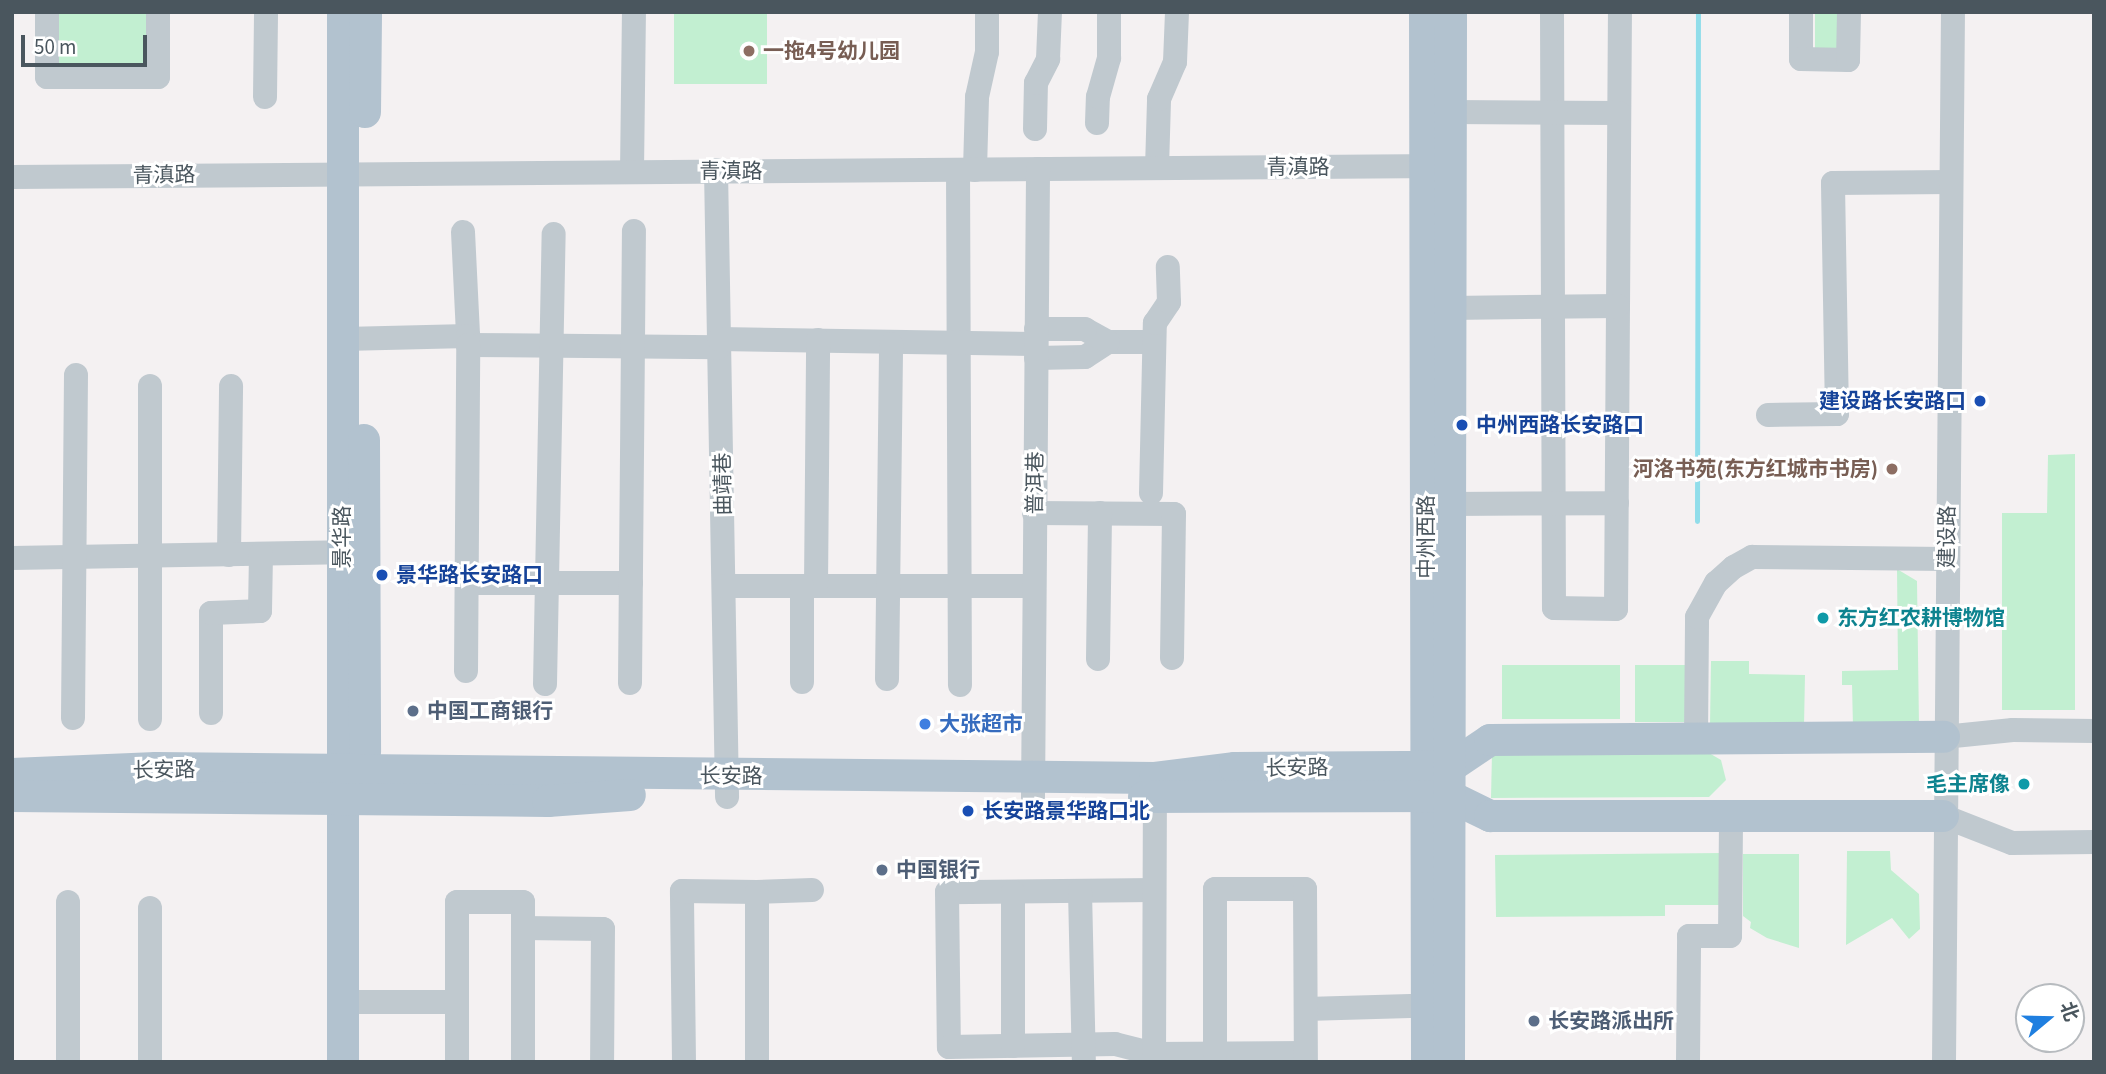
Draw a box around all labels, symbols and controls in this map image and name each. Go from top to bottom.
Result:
scale bar [24,21,150,65]
text: 50 m [34,32,76,62]
place label: 一拖4号幼儿园 [763,38,900,64]
marker: 一拖4号幼儿园 [741,43,757,59]
street label: 青滇路 [1267,154,1329,180]
street label: 青滇路 [700,158,762,184]
street label: 青滇路 [132,162,196,188]
place label: 建设路长安路口 [1819,388,1966,414]
marker: 建设路长安路口 [1972,393,1988,409]
place label: 中州西路长安路口 [1476,412,1644,438]
marker: 中州西路长安路口 [1454,417,1470,433]
street label: 普洱巷 [1022,451,1048,515]
street label: 曲靖巷 [710,452,736,516]
place label: 河洛书苑(东方红城市书房) [1633,456,1878,482]
marker: 河洛书苑(东方红城市书房) [1884,461,1900,477]
street label: 中州西路 [1413,495,1439,579]
street label: 建设路 [1934,505,1960,569]
street label: 景华路 [329,506,355,568]
place label: 景华路长安路口 [396,562,543,588]
marker: 景华路长安路口 [374,567,390,583]
place label: 东方红农耕博物馆 [1837,605,2005,631]
marker: 东方红农耕博物馆 [1815,610,1831,626]
place label: 中国工商银行 [427,698,553,724]
marker: 中国工商银行 [405,703,421,719]
place label: 大张超市 [939,711,1023,737]
marker: 大张超市 [917,716,933,732]
street label: 长安路 [1265,755,1329,781]
street label: 长安路 [132,757,196,783]
street label: 长安路 [700,763,762,789]
place label: 毛主席像 [1926,771,2010,797]
marker: 毛主席像 [2016,776,2032,792]
place label: 长安路景华路口北 [982,798,1150,824]
marker: 长安路景华路口北 [960,803,976,819]
place label: 中国银行 [896,857,980,883]
marker: 中国银行 [874,862,890,878]
north arrow [2015,983,2085,1053]
text: 北 [2053,998,2084,1025]
place label: 长安路派出所 [1548,1008,1674,1034]
marker: 长安路派出所 [1526,1013,1542,1029]

